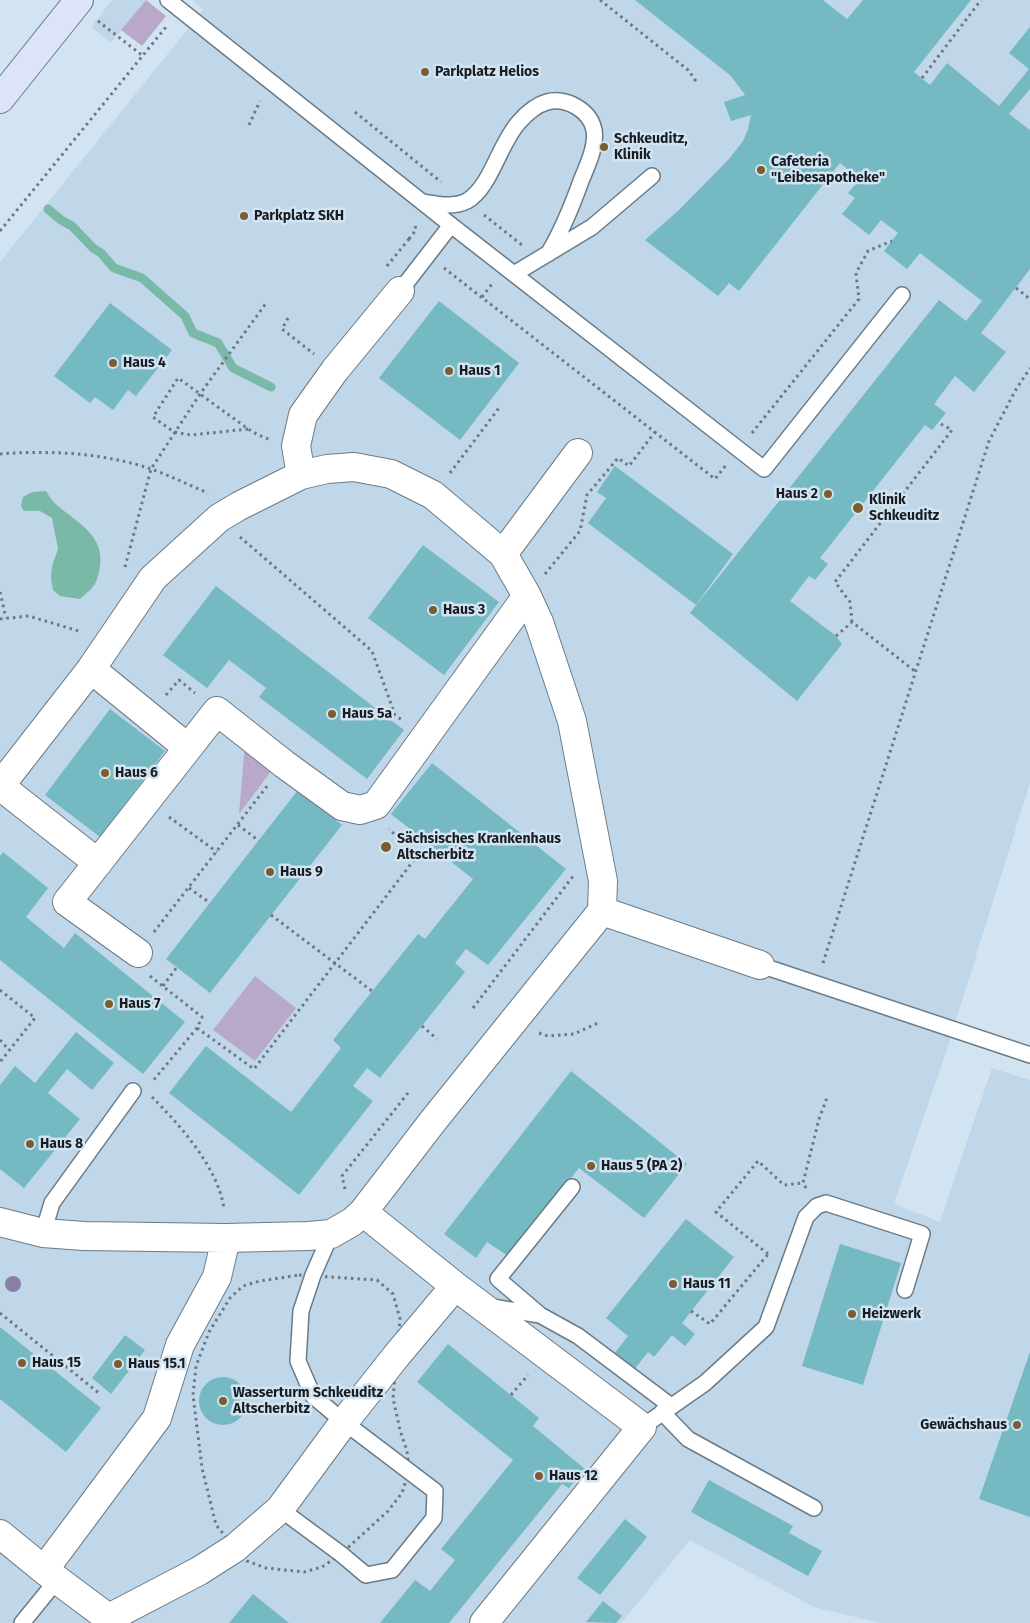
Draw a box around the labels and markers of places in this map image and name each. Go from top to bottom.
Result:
place label: Parkplatz Helios [435,64,539,80]
marker: Parkplatz Helios [419,66,431,78]
place label: Schkeuditz, Klinik [614,131,688,164]
marker: Schkeuditz, Klinik [598,141,610,153]
place label: Cafeteria "Leibesapotheke" [771,154,885,186]
marker: Cafeteria "Leibesapotheke" [755,164,767,176]
place label: Parkplatz SKH [254,208,344,224]
marker: Parkplatz SKH [238,210,250,222]
place label: Haus 4 [123,355,166,371]
marker: Haus 4 [107,357,119,369]
place label: Haus 1 [459,363,501,379]
marker: Haus 1 [443,365,455,377]
place label: Haus 2 [776,486,818,502]
marker: Haus 2 [822,488,834,500]
place label: Klinik Schkeuditz [869,492,939,524]
marker: Klinik Schkeuditz [851,501,865,515]
place label: Haus 3 [443,602,485,618]
marker: Haus 3 [427,604,439,616]
place label: Haus 5a [342,706,392,722]
marker: Haus 5a [326,708,338,720]
place label: Haus 6 [115,765,158,781]
marker: Haus 6 [99,767,111,779]
place label: Sächsisches Krankenhaus Altscherbitz [397,831,561,864]
marker: Sächsisches Krankenhaus Altscherbitz [379,840,393,854]
place label: Haus 9 [280,864,323,880]
marker: Haus 9 [264,866,276,878]
place label: Haus 7 [119,996,161,1012]
marker: Haus 7 [103,998,115,1010]
place label: Haus 8 [40,1136,83,1152]
marker: Haus 8 [24,1138,36,1150]
place label: Haus 5 (PA 2) [601,1158,682,1174]
marker: Haus 5 (PA 2) [585,1160,597,1172]
place label: Haus 11 [683,1276,731,1292]
marker: Haus 11 [667,1278,679,1290]
place label: Heizwerk [862,1306,921,1322]
marker: Heizwerk [846,1308,858,1320]
place label: Haus 15 [32,1355,81,1371]
place label: Haus 15.1 [128,1356,186,1372]
marker: Haus 15 [16,1357,28,1369]
marker: Haus 15.1 [112,1358,124,1370]
place label: Wasserturm Schkeuditz Altscherbitz [233,1385,383,1418]
marker: Wasserturm Schkeuditz Altscherbitz [217,1395,229,1407]
place label: Gewächshaus [920,1417,1007,1433]
marker: Gewächshaus [1011,1419,1023,1431]
place label: Haus 12 [549,1468,598,1484]
marker: Haus 12 [533,1470,545,1482]

